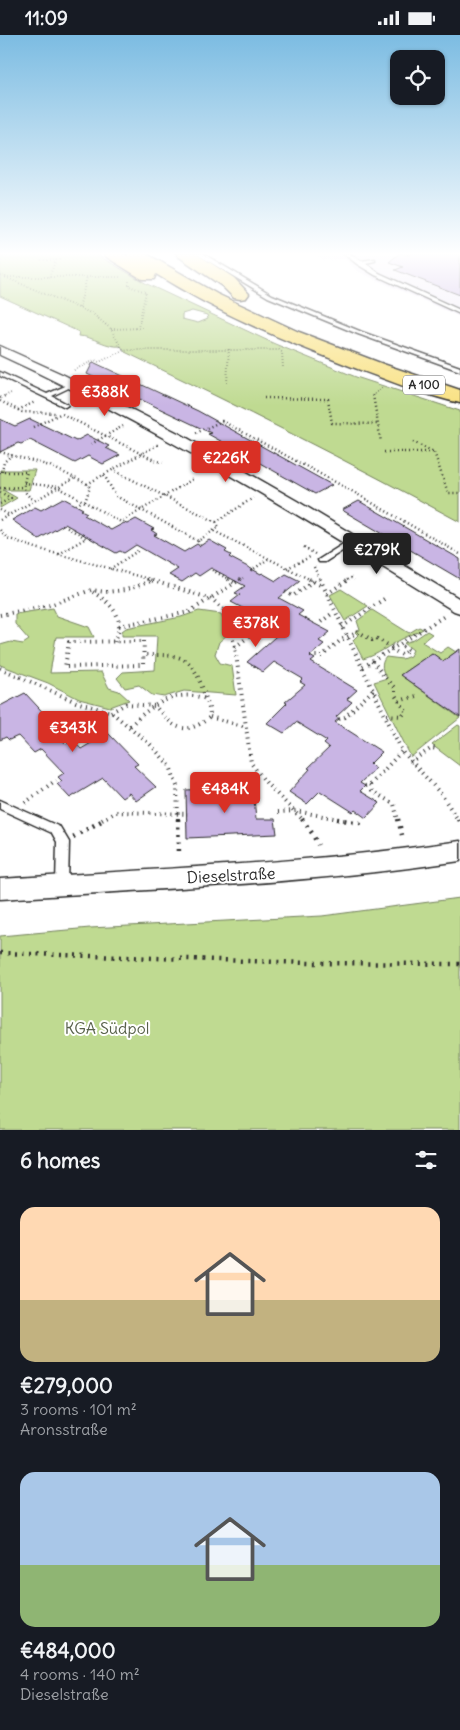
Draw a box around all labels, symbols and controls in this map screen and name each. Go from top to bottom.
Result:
text: 11:09 [25,6,68,30]
map controls [390,50,445,105]
button: locate [390,50,445,105]
pin: €388K [70,375,140,417]
road number: A 100 [403,375,445,395]
text: €388K [81,381,129,401]
pin: €226K [191,441,261,483]
text: €226K [203,447,249,467]
pin: €279K [342,533,412,575]
text: €279K [354,539,400,559]
pin: €378K [221,605,291,648]
text: €378K [233,612,279,632]
pin: €343K [38,711,108,753]
text: €343K [49,717,97,737]
pin: €484K [190,771,260,814]
text: €484K [201,778,249,798]
street label: Dieselstraße [186,863,276,887]
park label: KGA Südpol [65,1018,149,1038]
icon: filters [412,1146,440,1174]
text: 6 homes [20,1147,100,1174]
icon: home [185,1239,275,1329]
text: €279,000 [20,1372,113,1399]
text: 3 rooms · 101 m² [20,1399,137,1419]
text: Aronsstraße [20,1419,108,1439]
icon: home [185,1504,275,1594]
text: €484,000 [20,1637,116,1664]
text: 4 rooms · 140 m² [20,1664,140,1684]
text: Dieselstraße [20,1684,109,1704]

